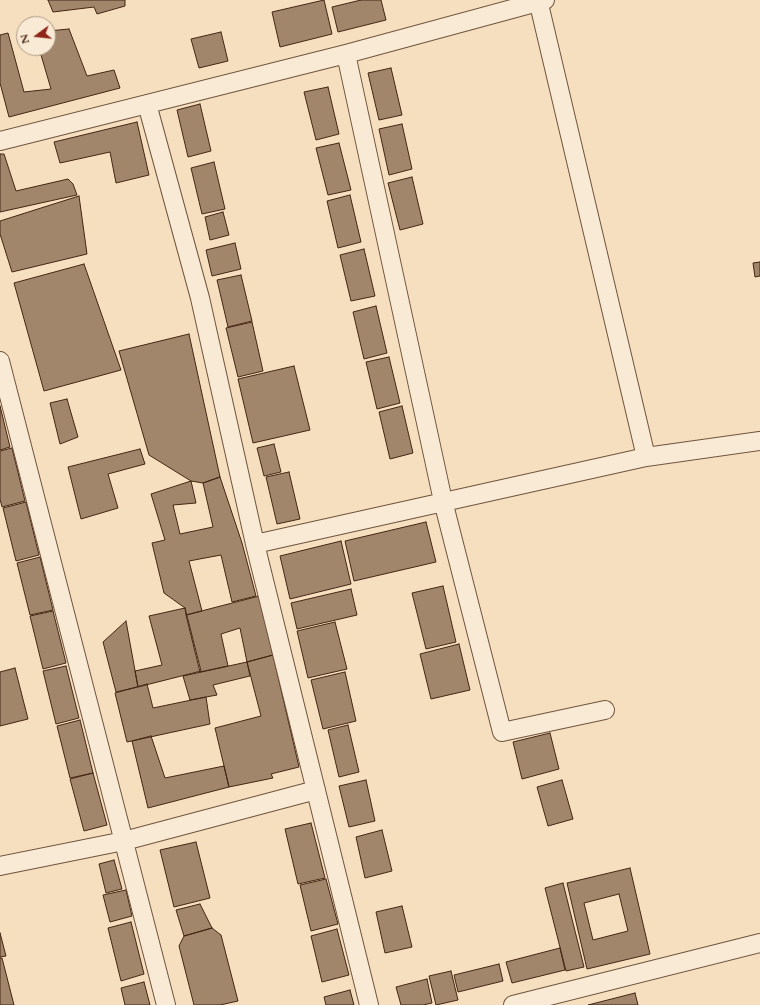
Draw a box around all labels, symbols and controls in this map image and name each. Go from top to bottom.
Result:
north arrow [16,16,56,56]
text: N [16,32,33,46]

